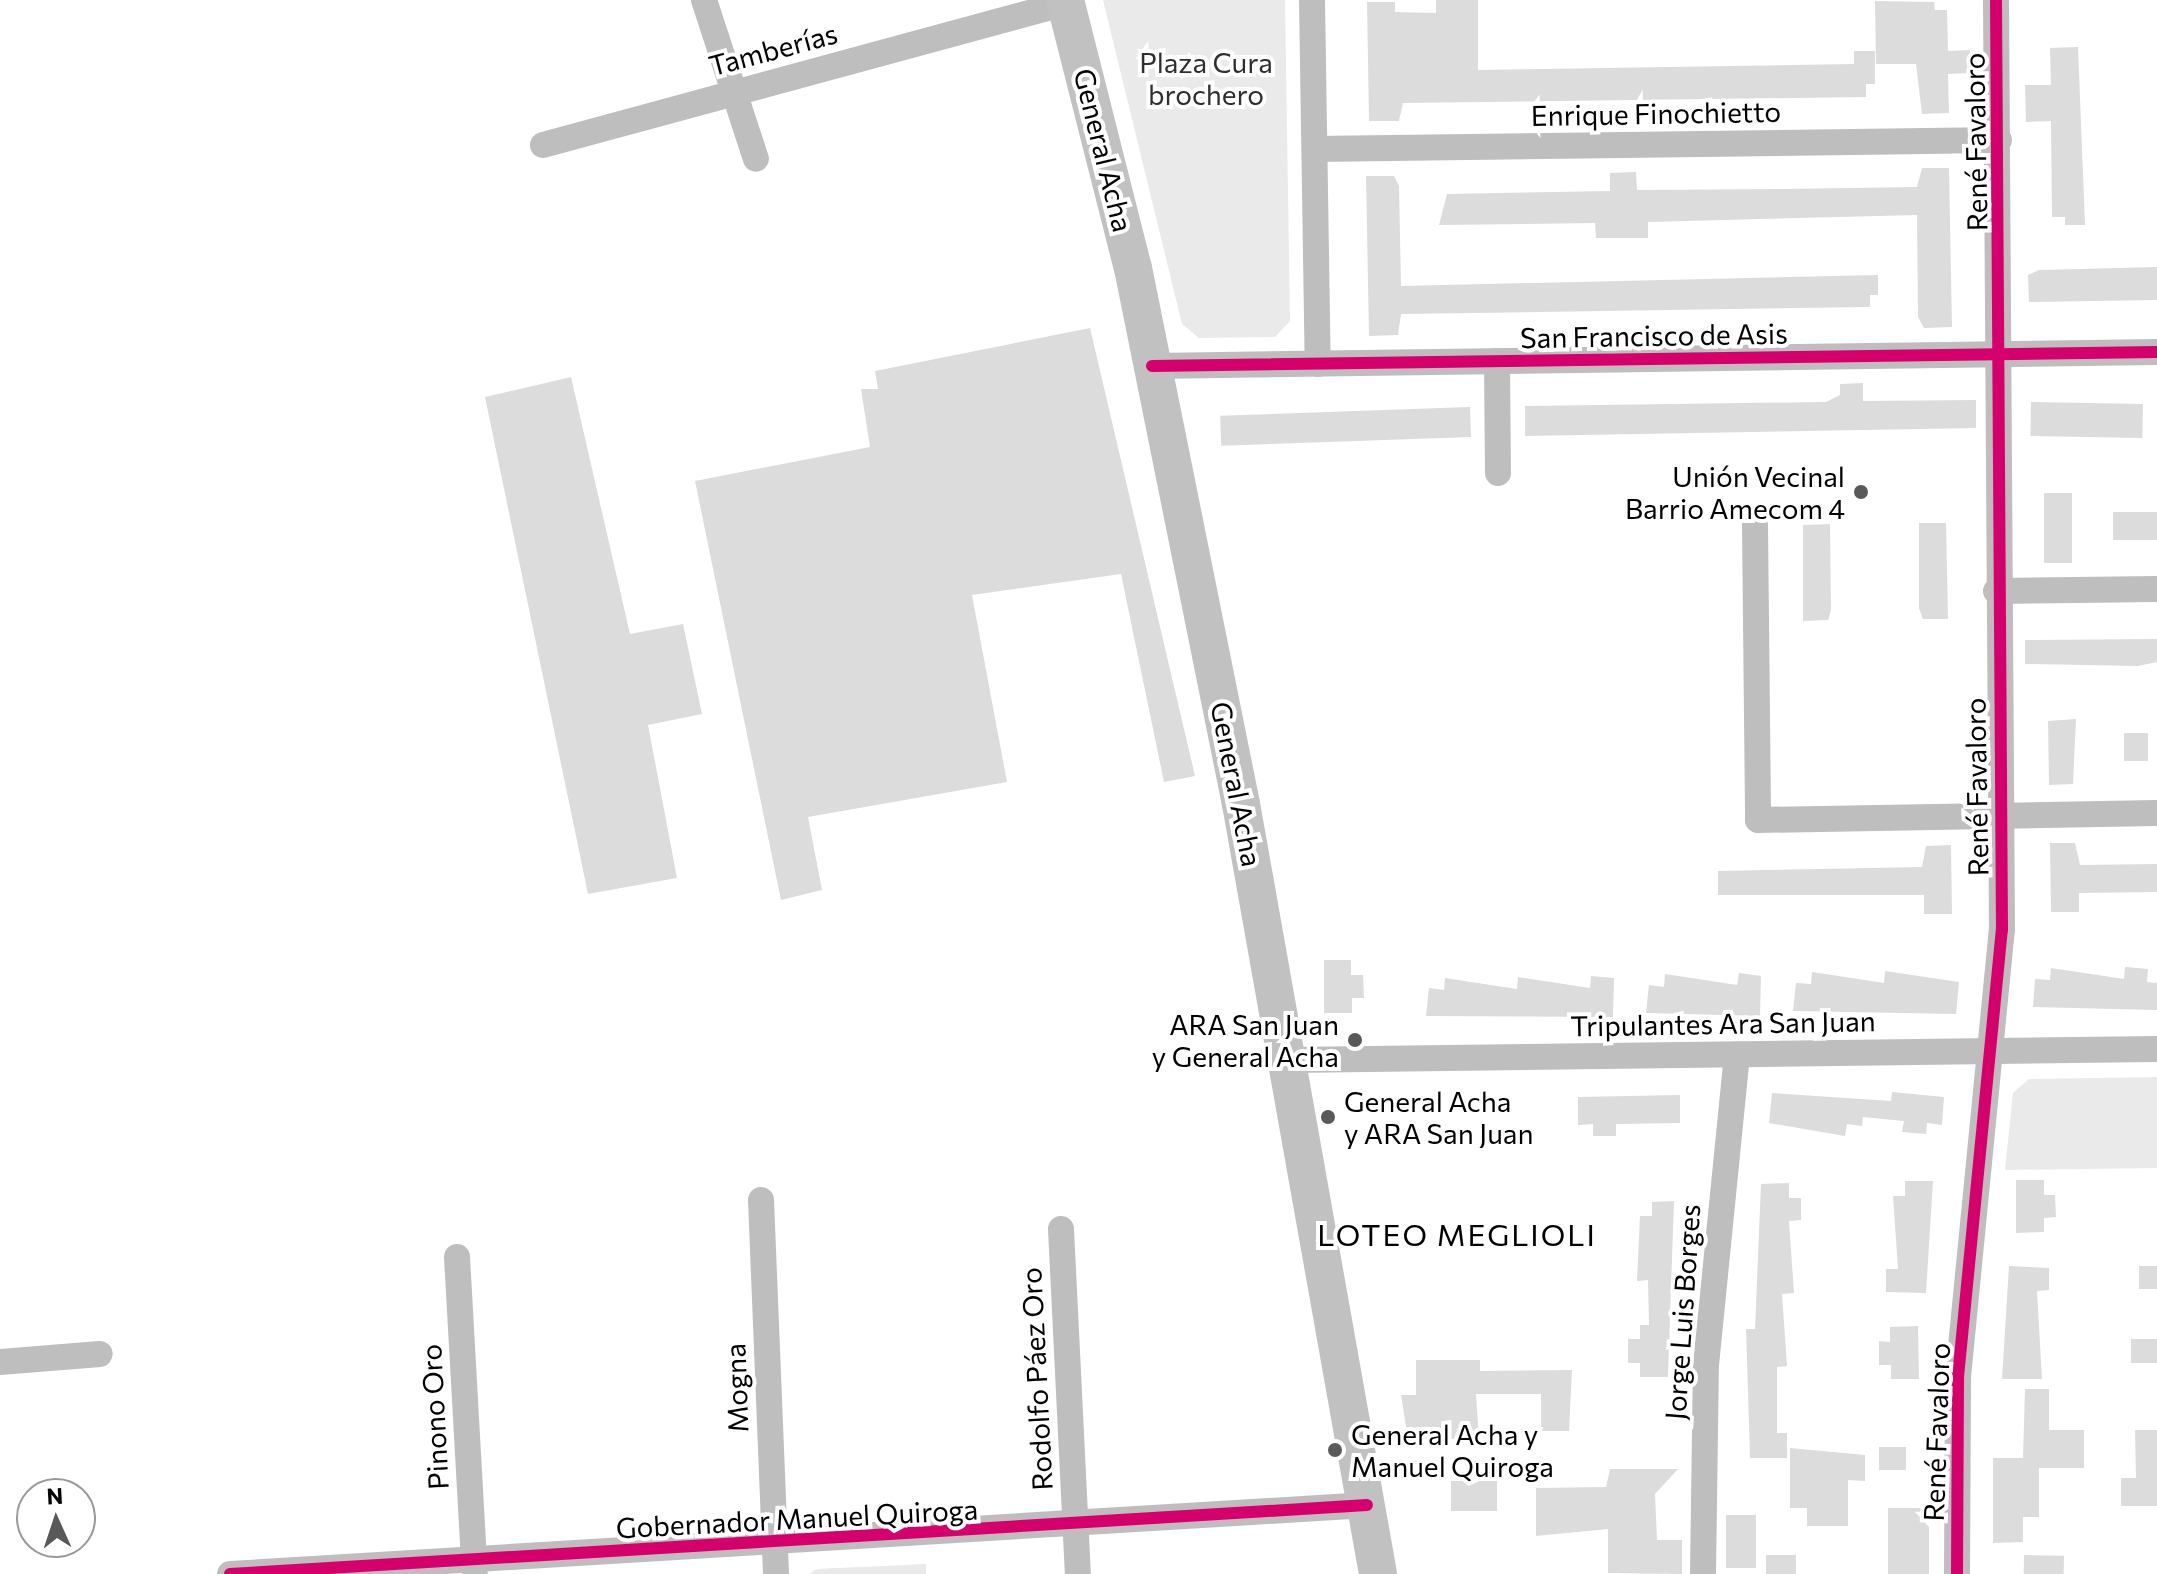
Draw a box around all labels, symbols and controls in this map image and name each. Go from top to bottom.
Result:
street label: Tamberías [705,16,841,82]
park label: Plaza Cura brochero [1139,45,1273,111]
street label: René Favaloro [1957,52,1993,232]
street label: General Acha [1067,65,1141,235]
street label: Enrique Finochietto [1531,94,1781,132]
street label: San Francisco de Asis [1520,316,1788,354]
place label: Unión Vecinal Barrio Amecom 4 [1625,459,1845,525]
marker: Unión Vecinal Barrio Amecom 4 [1852,483,1870,501]
street label: René Favaloro [1958,697,1994,877]
street label: General Acha [1205,699,1269,869]
street label: Tripulantes Ara San Juan [1570,1004,1876,1042]
place label: ARA San Juan y General Acha [1152,1007,1339,1073]
marker: ARA San Juan y General Acha [1346,1031,1364,1049]
place label: General Acha y ARA San Juan [1344,1084,1534,1150]
marker: General Acha y ARA San Juan [1319,1108,1337,1126]
street label: Jorge Luis Borges [1658,1203,1706,1421]
district label: LOTEO MEGLIOLI [1317,1216,1597,1252]
street label: Rodolfo Páez Oro [1013,1267,1059,1491]
street label: René Favaloro [1916,1342,1956,1522]
street label: Pinono Oro [413,1343,455,1491]
street label: Mogna [718,1343,754,1433]
place label: General Acha y Manuel Quiroga [1351,1417,1554,1483]
marker: General Acha y Manuel Quiroga [1326,1441,1344,1459]
north arrow [16,1478,96,1558]
text: N [46,1482,64,1509]
street label: Gobernador Manuel Quiroga [615,1492,979,1544]

